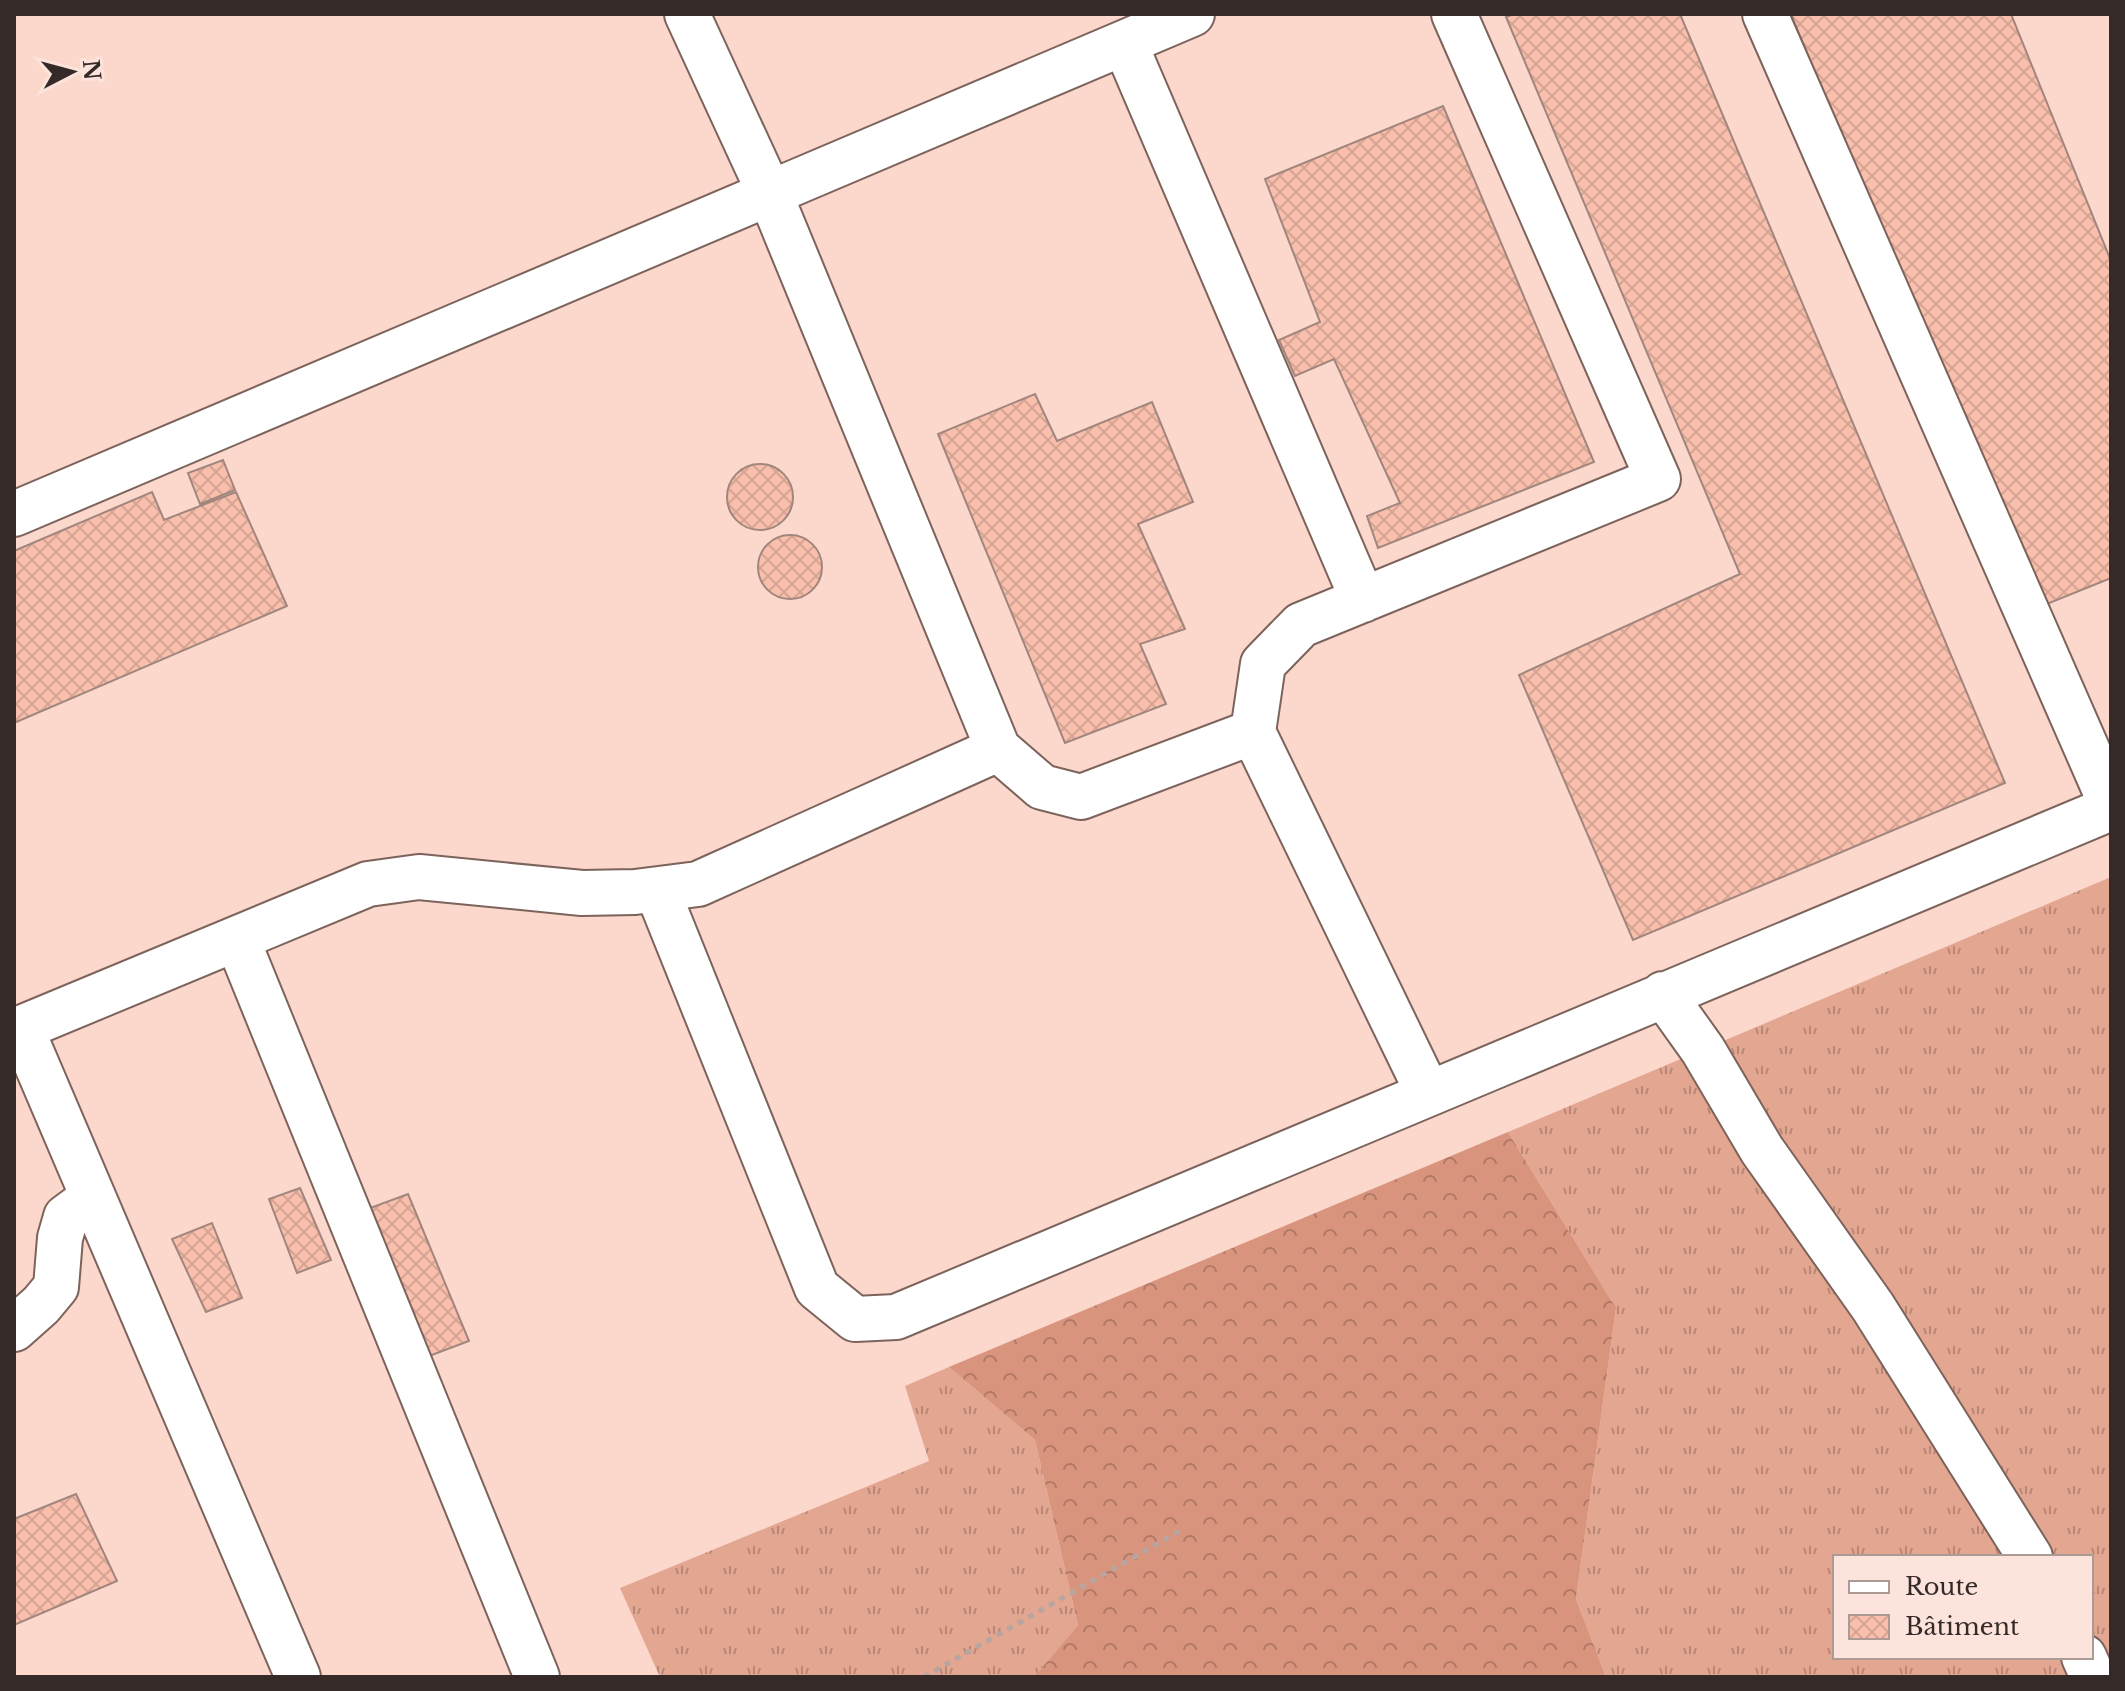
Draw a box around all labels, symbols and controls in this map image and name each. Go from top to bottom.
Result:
north arrow [32,32,112,112]
text: N [77,58,106,82]
legend [1833,1555,2093,1659]
text: Route [1905,1572,1978,1601]
text: Bâtiment [1905,1612,2019,1641]

